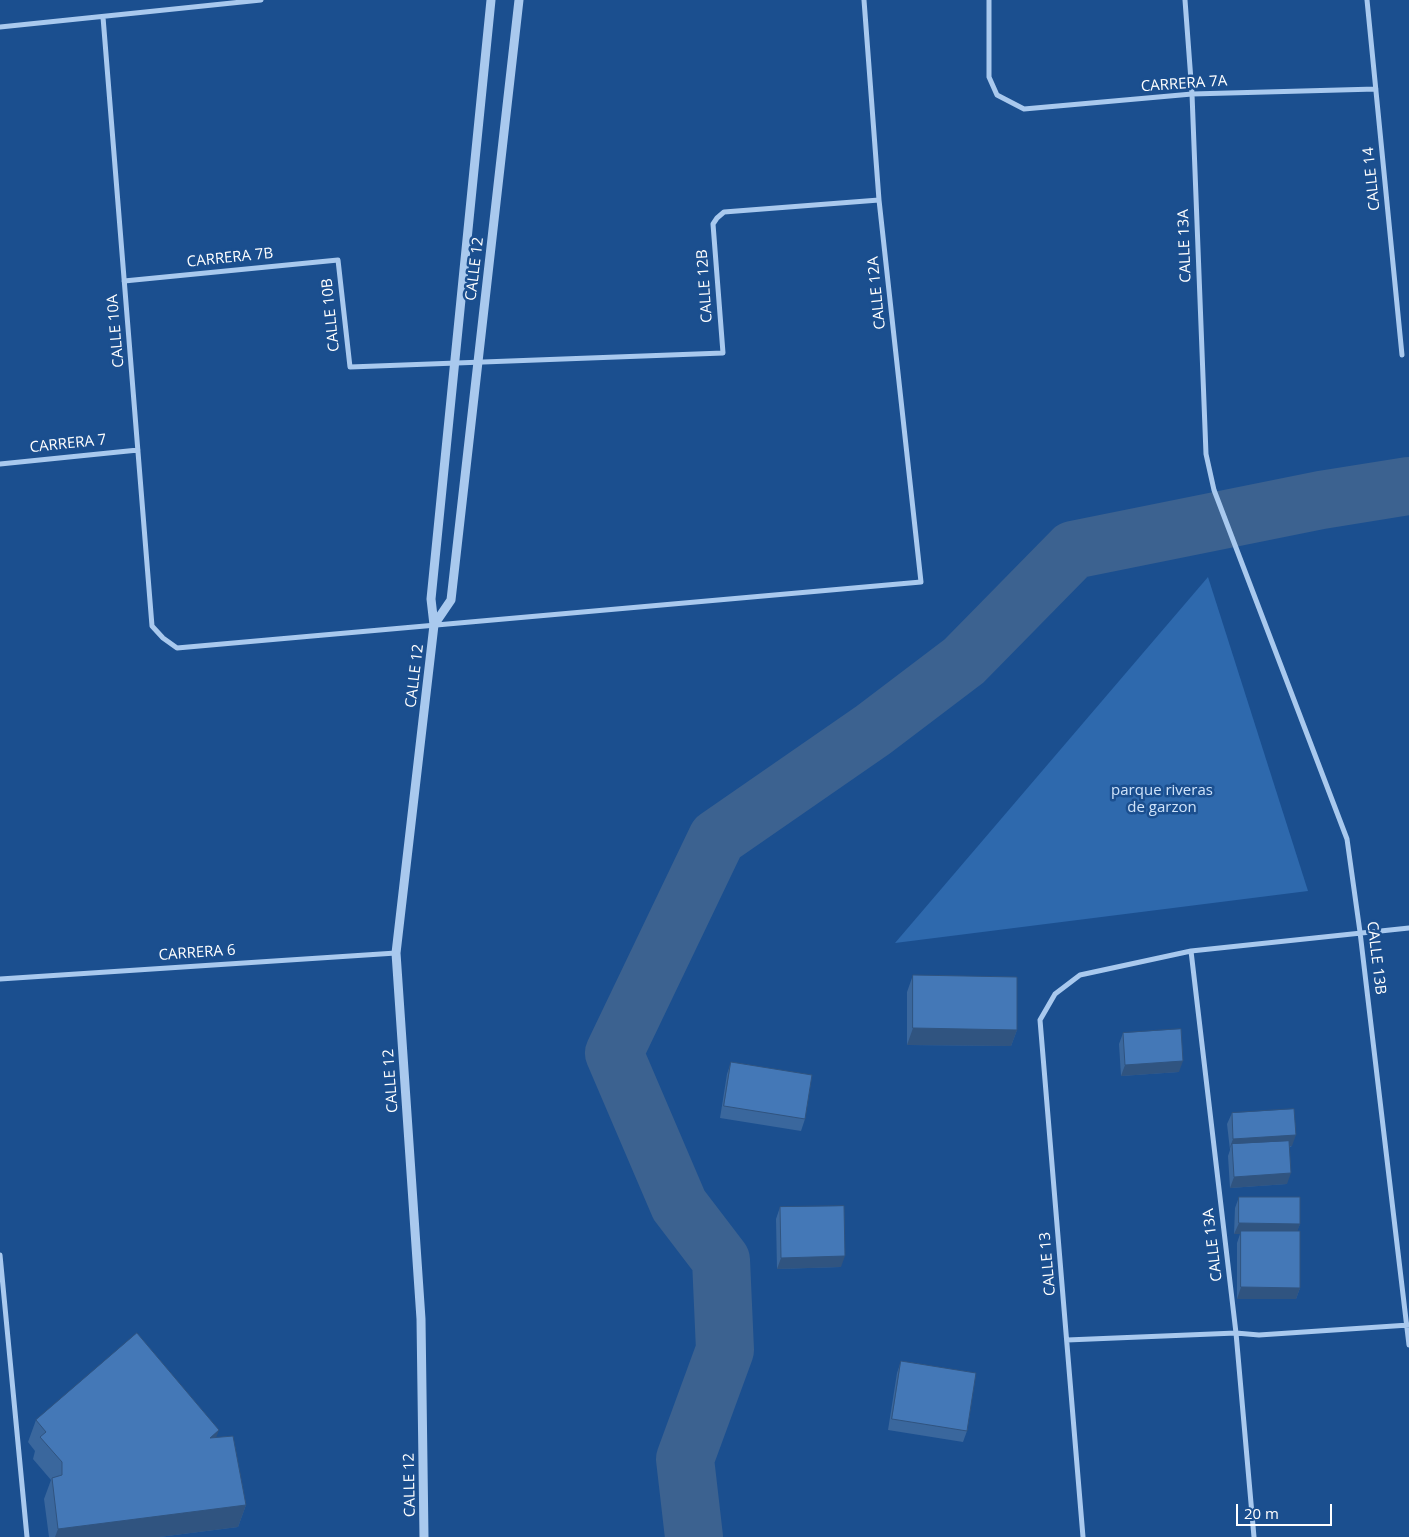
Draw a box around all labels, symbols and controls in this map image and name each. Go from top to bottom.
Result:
street label: CARRERA 7A [1140,72,1228,96]
street label: CALLE 14 [1360,146,1384,212]
street label: CALLE 13A [1175,209,1195,283]
street label: CALLE 12 [462,236,488,302]
street label: CARRERA 7B [186,245,274,271]
street label: CALLE 12B [693,249,717,323]
street label: CALLE 12A [864,256,890,330]
street label: CALLE 10B [318,277,344,353]
street label: CALLE 10A [104,294,128,368]
street label: CARRERA 7 [29,431,107,457]
street label: CALLE 12 [402,643,428,709]
park label: parque riveras de garzon [1111,782,1213,817]
street label: CALLE 13B [1363,920,1389,996]
street label: CARRERA 6 [158,941,236,965]
street label: CALLE 12 [380,1048,402,1114]
street label: CALLE 13A [1200,1207,1226,1283]
street label: CALLE 13 [1036,1231,1060,1297]
street label: CALLE 12 [400,1453,420,1517]
scale bar [1239,1494,1335,1526]
text: 20 m [1244,1503,1279,1523]

